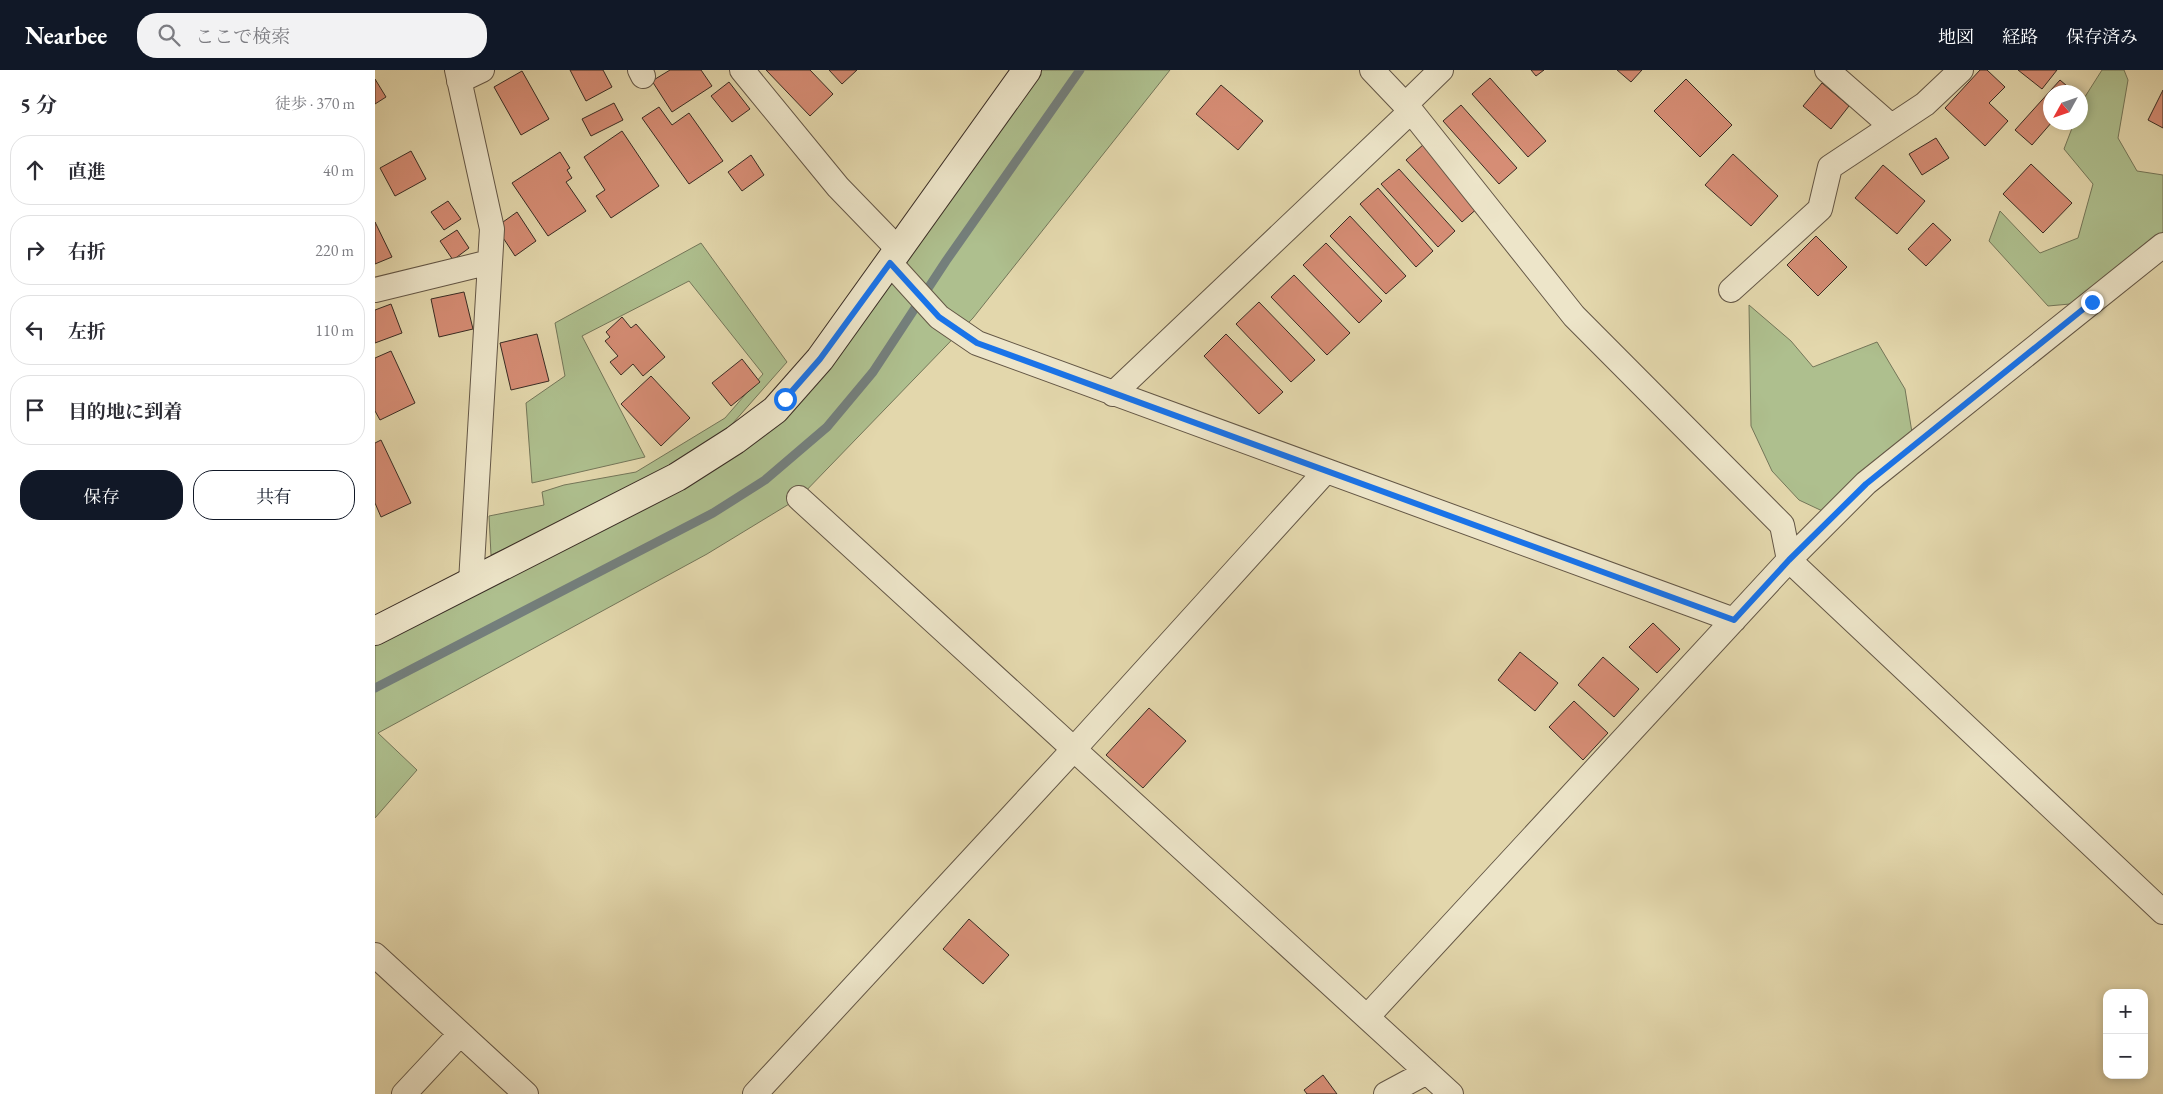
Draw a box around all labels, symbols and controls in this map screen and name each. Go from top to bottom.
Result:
search box [137,13,487,58]
text: Nearbee [25,20,107,51]
icon: search [155,21,183,49]
text: ここで検索 [195,24,290,49]
text: 地図 [1938,25,1974,48]
text: 経路 [2002,25,2038,48]
text: 保存済み [2066,25,2138,48]
north arrow [2043,85,2088,130]
text: 5 分 [20,91,57,118]
text: 徒歩 · 370 m [275,93,355,114]
icon: ahead [21,156,49,184]
text: 直進 [68,159,106,184]
text: 40 m [323,160,354,181]
icon: right [21,236,49,264]
text: 右折 [68,239,106,264]
text: 220 m [315,240,354,261]
route end [2081,291,2104,314]
icon: left [21,316,49,344]
text: 左折 [68,319,106,344]
text: 110 m [315,320,354,341]
route start [774,388,797,411]
icon: arrive [21,396,49,424]
text: 目的地に到着 [68,399,182,424]
button: 保存 [20,470,183,520]
button: 共有 [193,470,355,520]
map controls [2103,989,2148,1079]
button: + [2103,989,2148,1034]
button: − [2103,1034,2148,1079]

